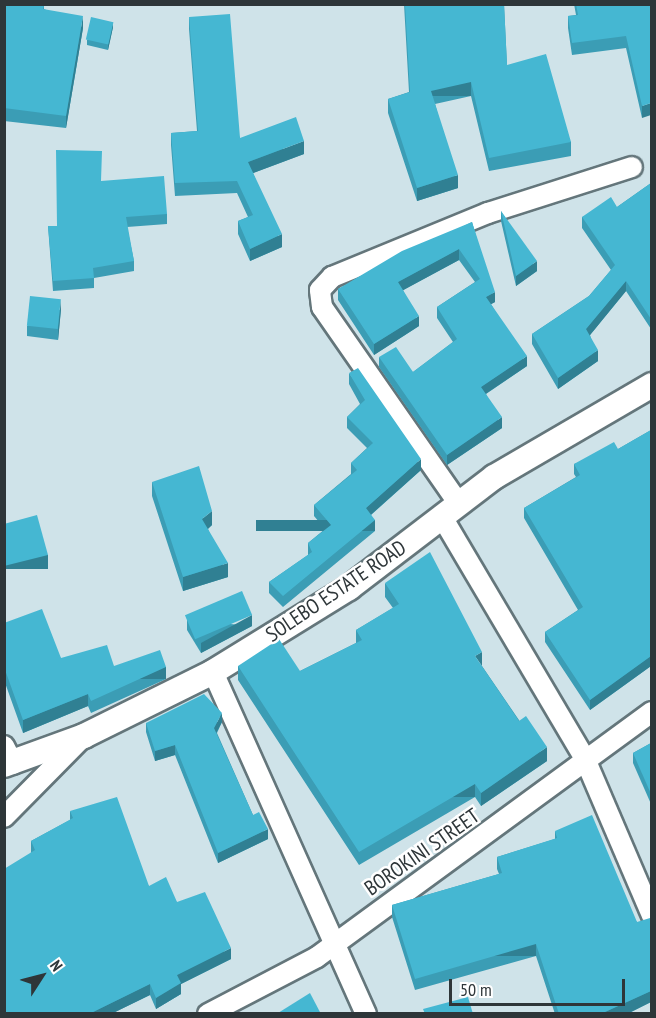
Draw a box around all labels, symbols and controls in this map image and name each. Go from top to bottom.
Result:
street label: SOLEBO ESTATE ROAD [261,535,411,647]
street label: BOROKINI STREET [360,803,484,901]
north arrow [12,946,72,1006]
text: N [46,956,67,975]
scale bar [452,967,628,1005]
text: 50 m [460,978,492,1001]

